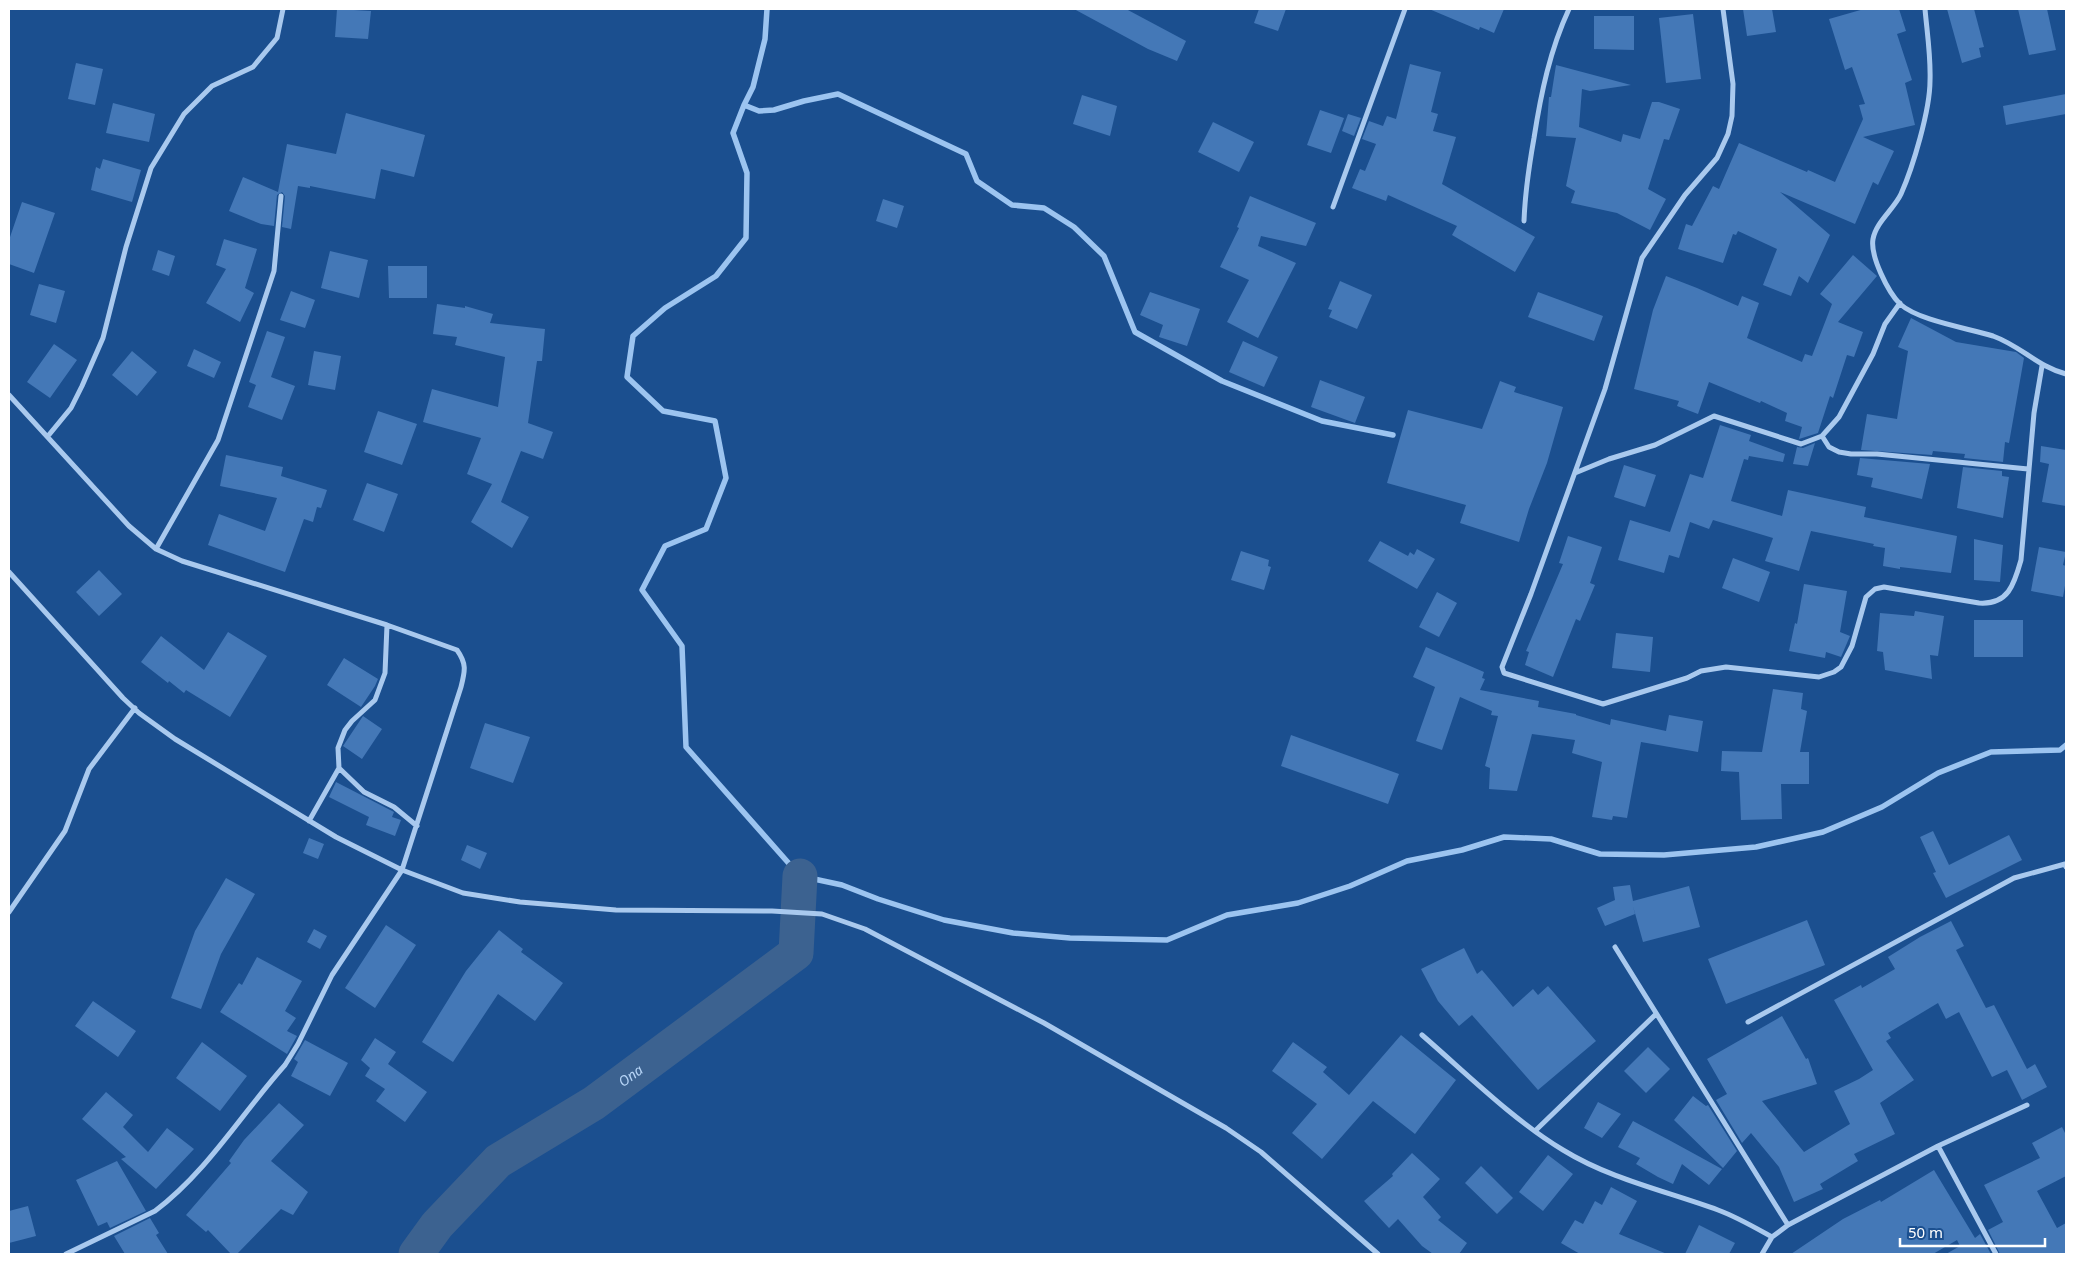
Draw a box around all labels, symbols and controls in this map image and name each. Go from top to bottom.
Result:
water label: Ona [614,1060,647,1091]
scale bar [1900,1216,2045,1248]
text: 50 m [1908,1222,1943,1242]

